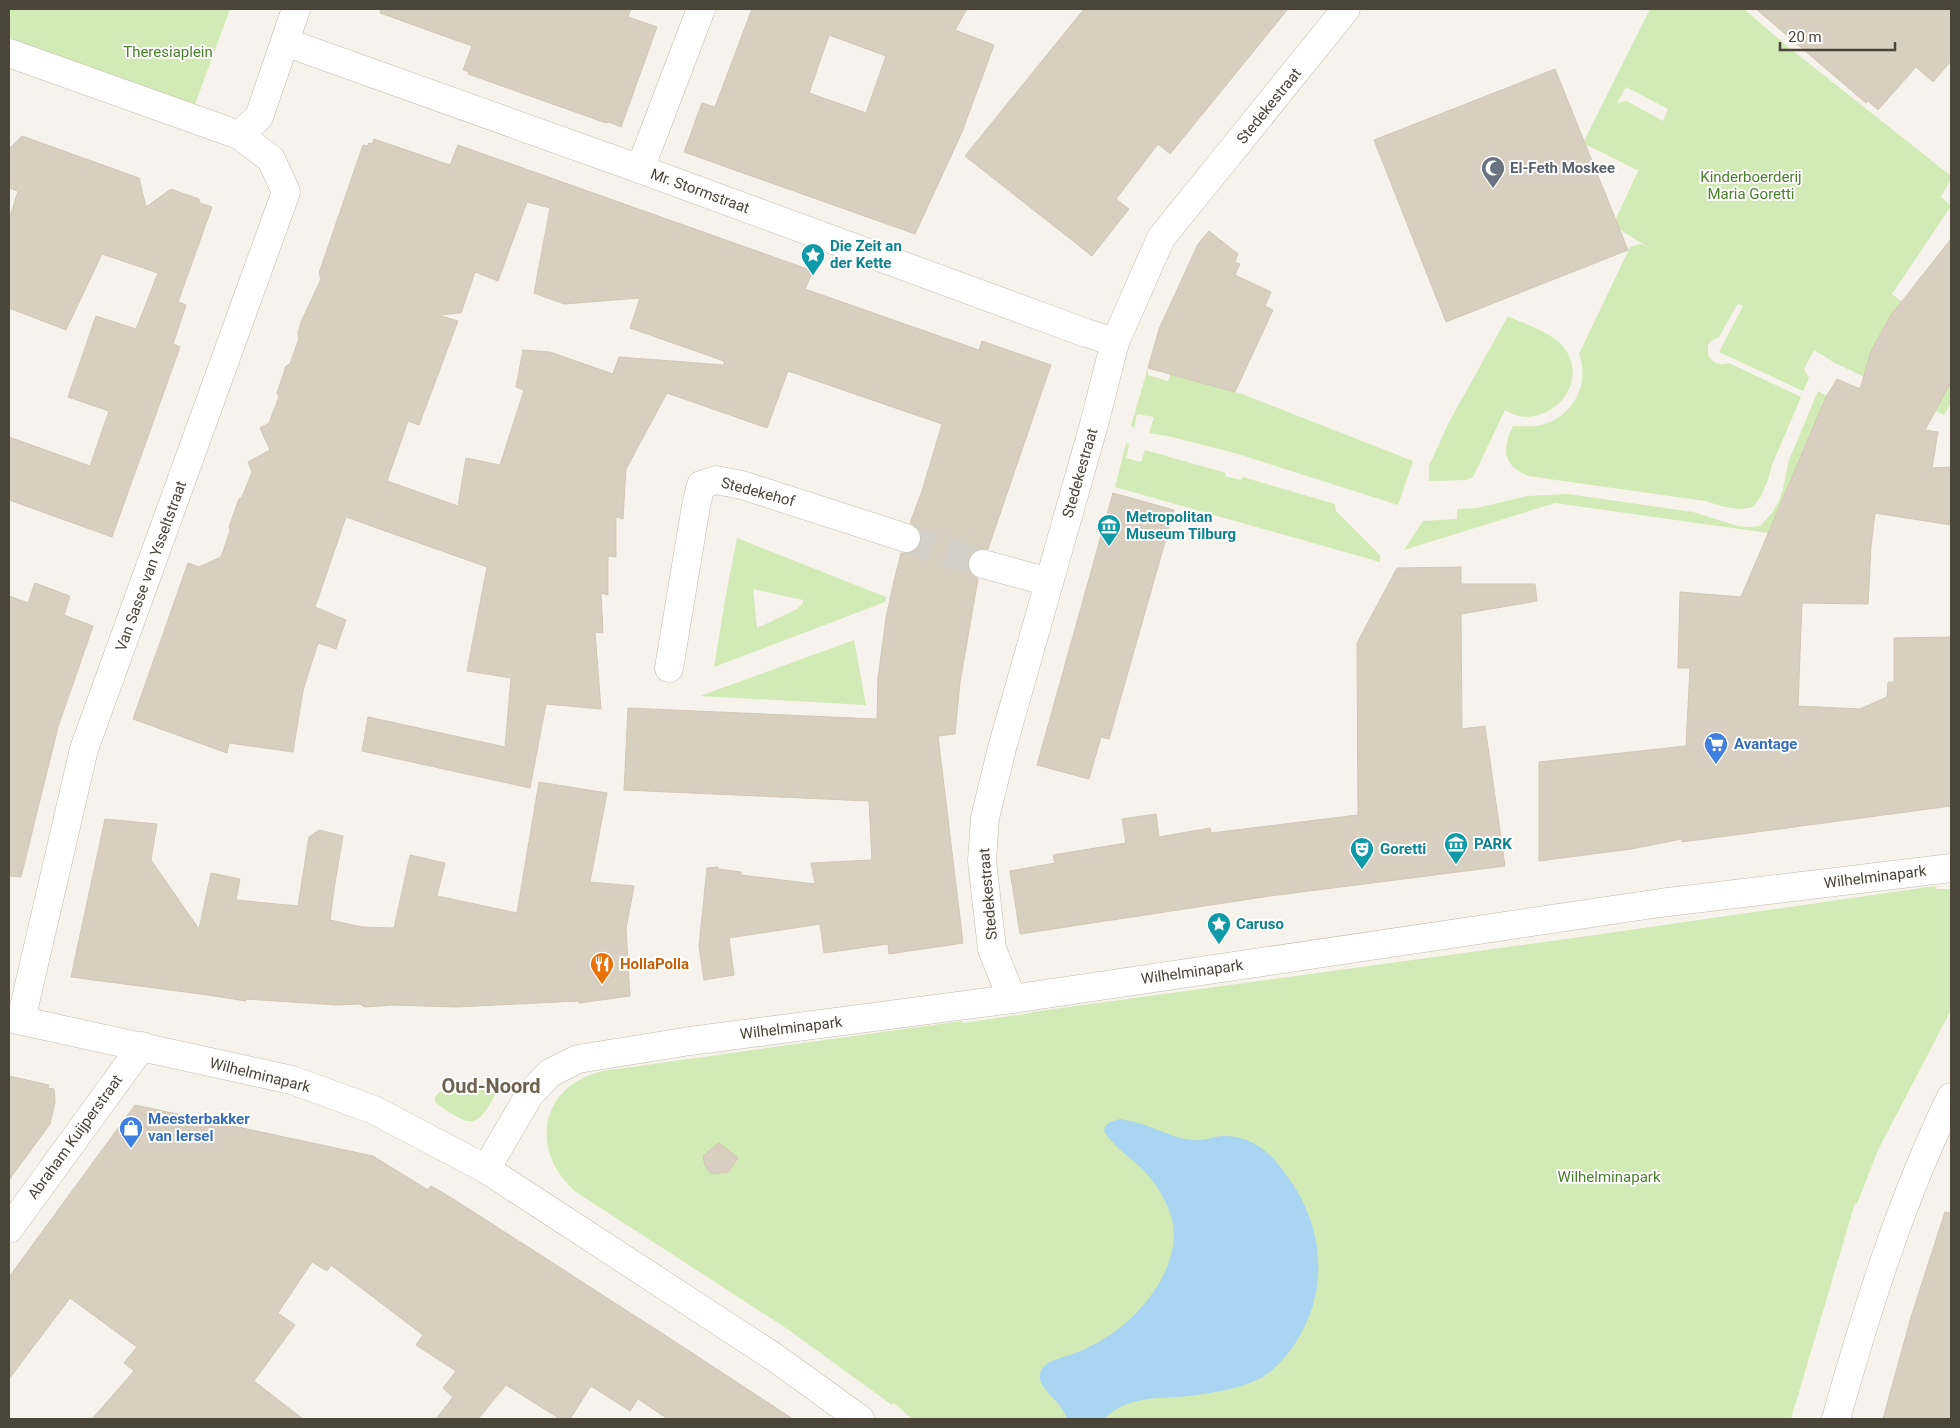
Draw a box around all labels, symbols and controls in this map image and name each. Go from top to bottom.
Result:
scale bar [1780,20,1895,52]
text: 20 m [1788,28,1822,46]
park label: Theresiaplein [123,43,213,61]
street label: Stedekestraat [1233,64,1305,148]
mosque icon: El-Feth Moskee [1480,155,1506,189]
place label: El-Feth Moskee [1510,159,1615,177]
street label: Mr. Stormstraat [648,165,752,217]
park label: Kinderboerderij Maria Goretti [1700,168,1802,203]
place label: Die Zeit an der Kette [830,237,902,272]
place icon: Die Zeit an der Kette [800,242,826,276]
street label: Stedekestraat [1059,426,1101,520]
street label: Stedekehof [719,474,798,511]
street label: Van Sasse van Ysseltstraat [112,478,190,654]
place label: Metropolitan Museum Tilburg [1126,508,1236,543]
museum icon: Metropolitan Museum Tilburg [1096,513,1122,547]
supermarket icon: Avantage [1703,731,1729,765]
place label: Avantage [1734,735,1797,753]
museum icon: PARK [1443,831,1469,865]
place label: PARK [1474,835,1512,853]
theatre icon: Goretti [1349,836,1375,870]
place label: Goretti [1380,840,1426,858]
street label: Stedekestraat [975,847,1001,941]
street label: Wilhelminapark [1823,862,1928,892]
place icon: Caruso [1206,911,1232,945]
place label: Caruso [1236,915,1284,933]
restaurant icon: HollaPolla [589,951,615,985]
place label: HollaPolla [620,955,689,973]
street label: Wilhelminapark [1140,956,1245,988]
street label: Wilhelminapark [739,1013,844,1043]
street label: Wilhelminapark [208,1054,313,1096]
street label: Abraham Kuijperstraat [24,1071,126,1203]
district label: Oud-Noord [441,1074,541,1098]
place label: Meesterbakker van Iersel [148,1110,250,1145]
shop icon: Meesterbakker van Iersel [118,1115,144,1149]
park label: Wilhelminapark [1558,1168,1661,1186]

